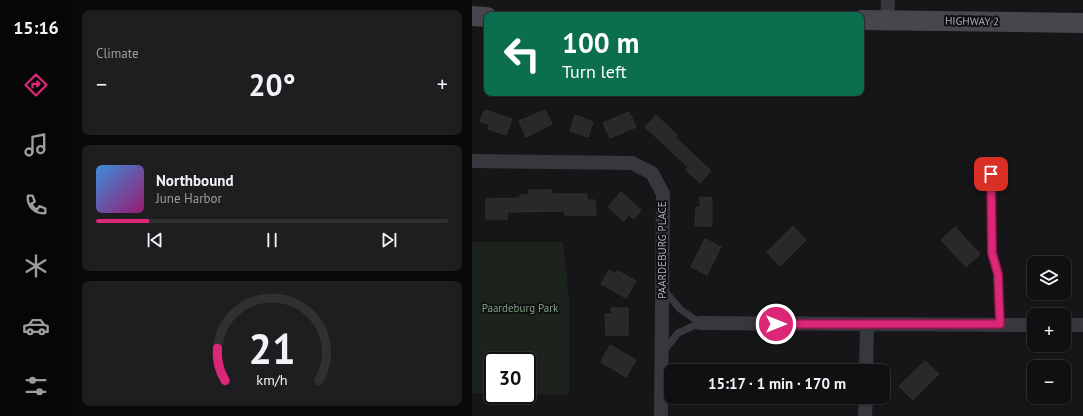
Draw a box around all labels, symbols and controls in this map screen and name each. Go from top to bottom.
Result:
street label: HIGHWAY 2 [945,14,999,28]
text: 15:16 [13,16,59,39]
text: 100 m [562,24,639,61]
icon: left [496,28,548,80]
text: Climate [96,45,139,62]
text: Turn left [562,60,627,83]
text: 20° [248,65,296,104]
text: − [96,70,107,98]
text: + [437,70,448,98]
icon: directions [22,71,50,99]
icon: music [22,131,50,159]
pin [974,157,1008,191]
icon: arrive [980,163,1002,185]
text: Northbound [156,171,233,190]
text: June Harbor [156,190,222,207]
icon: phone [22,191,50,219]
street label: PAARDEBURG PLACE [655,201,669,299]
icon: previous [144,229,166,251]
icon: pause [261,229,283,251]
icon: next [378,229,400,251]
icon: climate [22,252,50,280]
map controls [1027,256,1071,404]
button: layers [1027,256,1071,300]
park label: Paardeburg Park [482,301,559,315]
position arrow [755,303,797,345]
button: + [1027,308,1071,352]
icon: car [22,312,50,340]
text: 21 [248,322,296,375]
speed limit sign: 30 [484,352,536,404]
button: − [1027,360,1071,404]
text: km/h [256,370,288,389]
icon: filters [22,372,50,400]
text: 15:17 · 1 min · 170 m [708,374,846,393]

